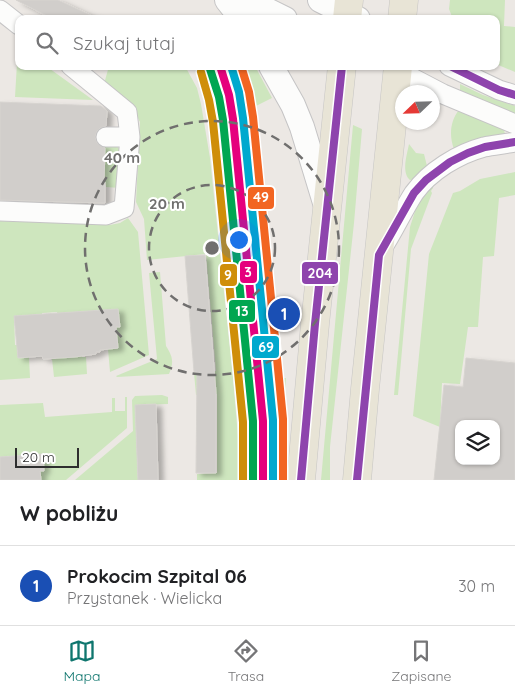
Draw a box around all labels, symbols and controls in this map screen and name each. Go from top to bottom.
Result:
search box [15,15,500,70]
icon: search [33,29,61,57]
text: Szukaj tutaj [73,31,176,55]
north arrow [395,85,440,130]
text: 40 m [104,148,140,167]
line badge: 49 [247,186,275,210]
text: 49 [253,188,269,206]
text: 20 m [149,194,185,213]
your location [226,227,252,253]
centre of rings [203,239,221,257]
line badge: 3 [239,260,258,284]
line badge: 204 [301,261,339,285]
line badge: 9 [219,263,238,287]
text: 3 [244,263,252,281]
text: 204 [308,264,332,282]
text: 9 [224,266,232,284]
pin: 1 [268,295,300,333]
line badge: 13 [228,299,256,323]
text: 13 [236,302,248,320]
line badge: 69 [251,335,280,359]
text: 69 [258,338,274,356]
map controls [455,420,500,465]
button: layers [455,420,500,465]
scale bar [15,445,79,468]
text: 20 m [22,448,55,466]
text: W pobliżu [20,500,118,526]
text: Prokocim Szpital 06 [67,564,247,588]
text: 1 [33,576,39,596]
text: 30 m [458,576,495,596]
text: Przystanek · Wielicka [67,588,222,608]
tab: Mapa [64,637,101,685]
tab: Trasa [228,637,264,685]
tab: Zapisane [391,637,451,685]

